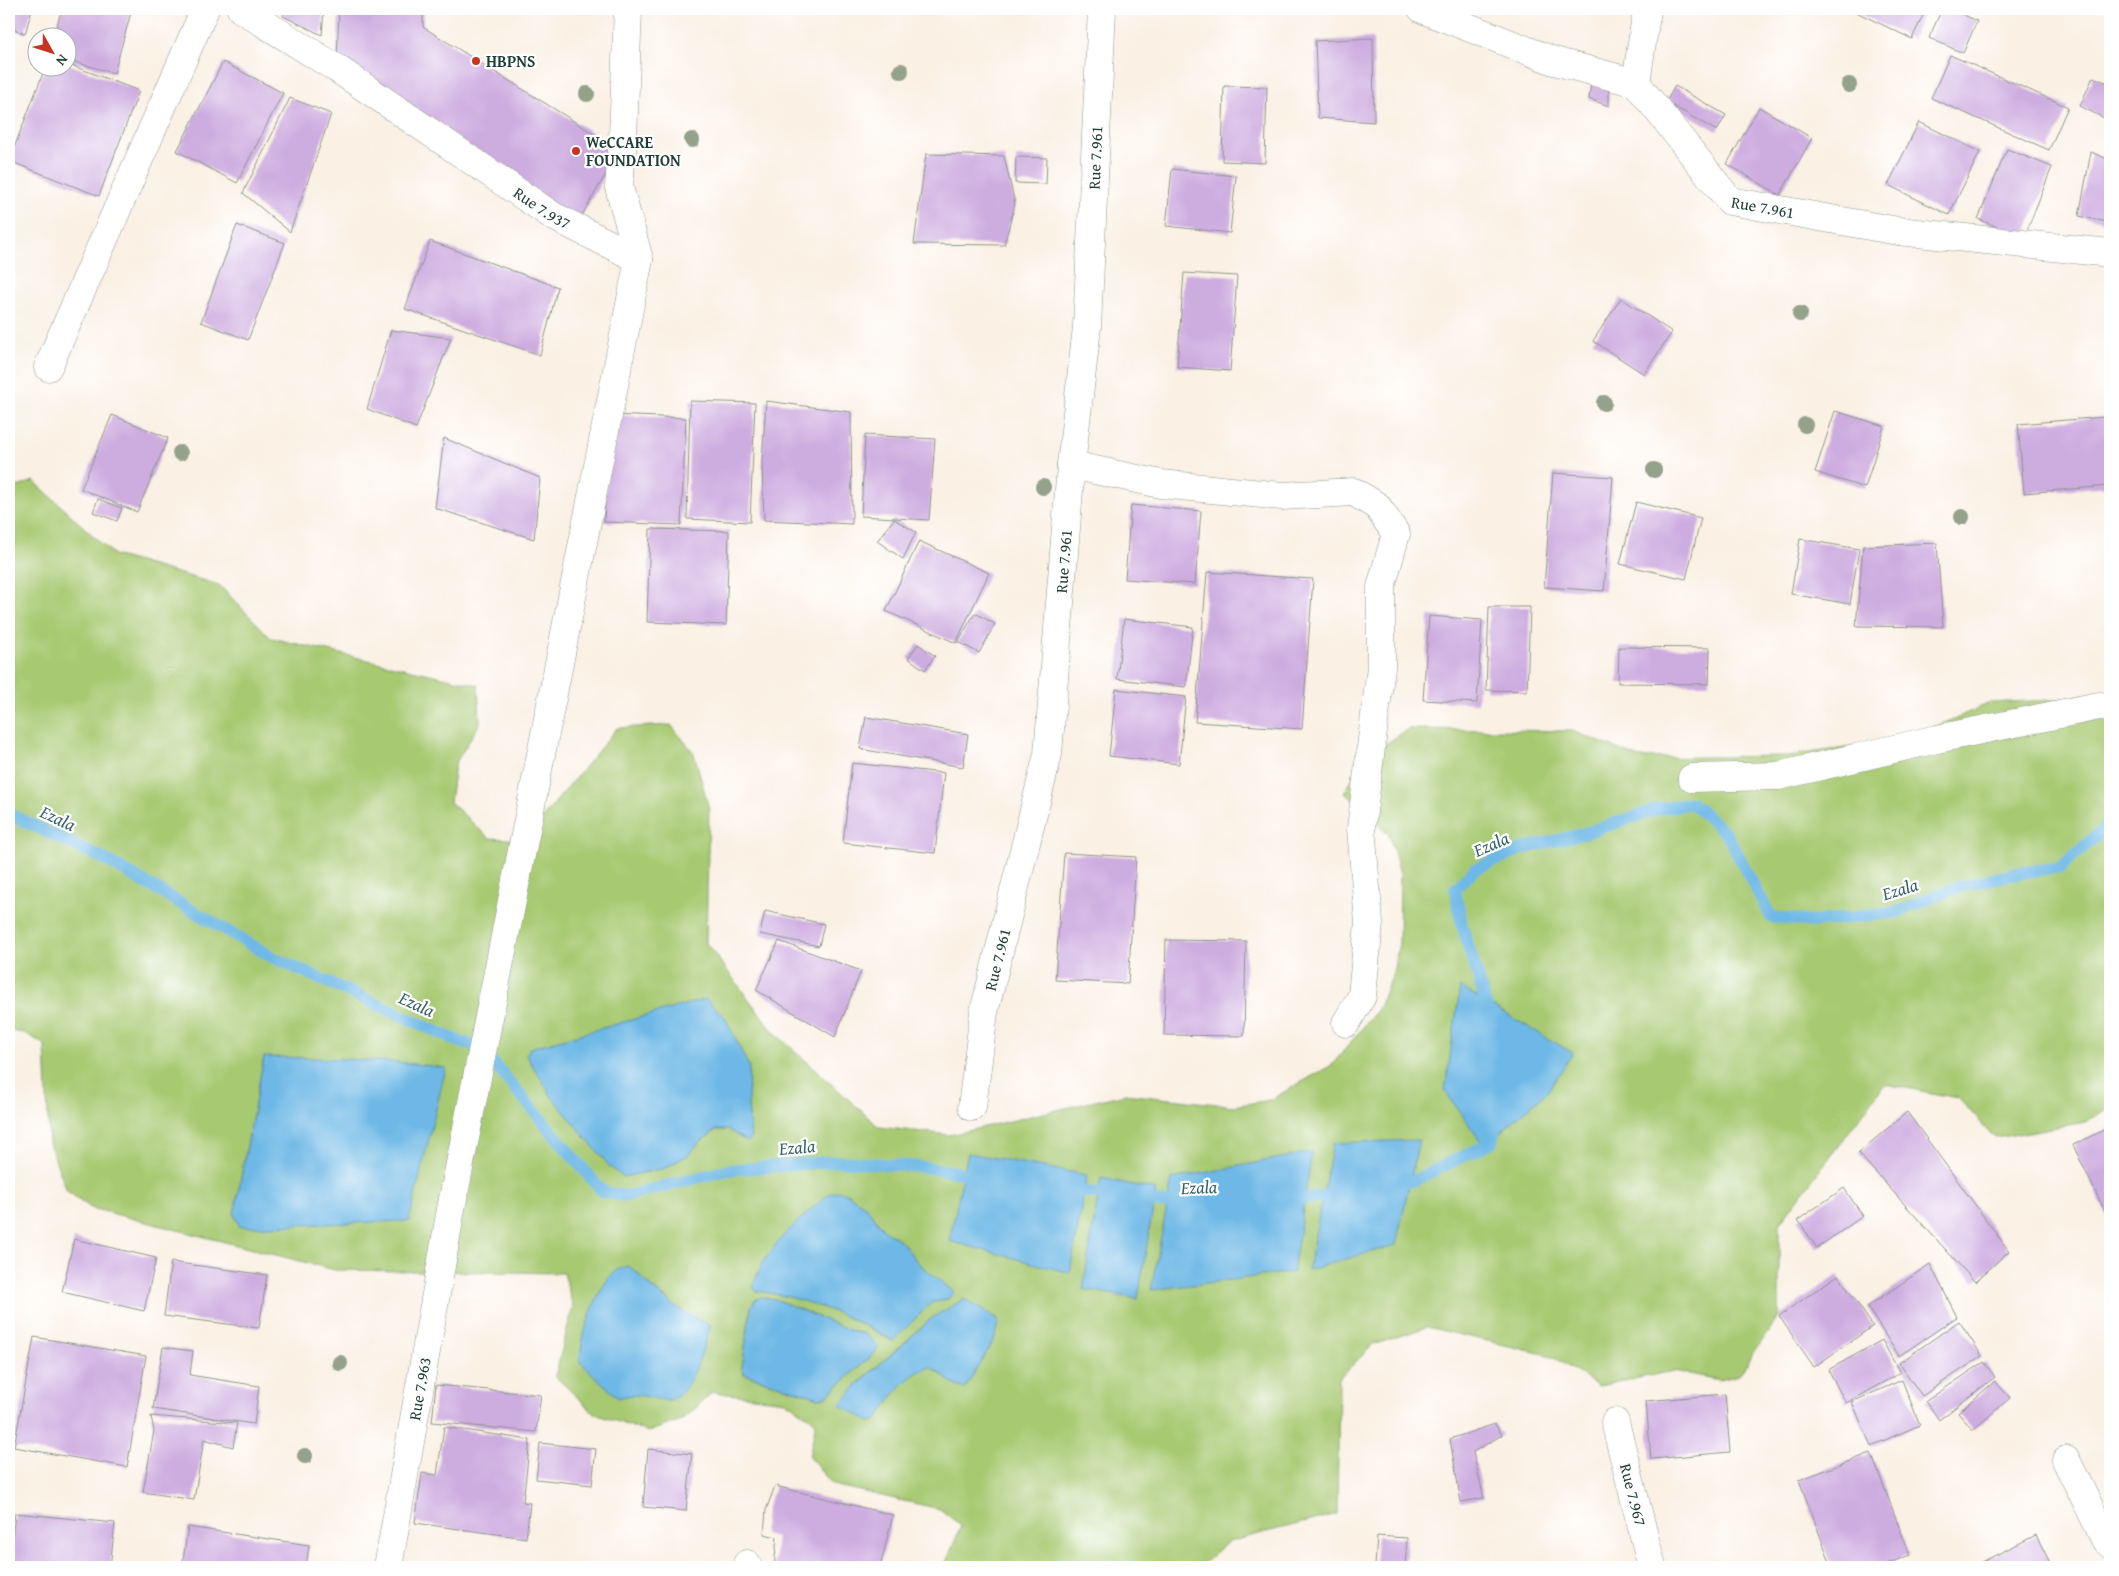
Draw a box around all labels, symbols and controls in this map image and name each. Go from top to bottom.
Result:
north arrow [28,28,78,78]
place label: HBPNS [486,49,535,73]
text: N [51,50,73,71]
marker: HBPNS [470,55,482,67]
street label: Rue 7.961 [1082,125,1108,190]
place label: WeCCARE FOUNDATION [586,130,681,172]
marker: WeCCARE FOUNDATION [570,145,582,157]
street label: Rue 7.937 [509,181,575,235]
street label: Rue 7.961 [1729,189,1796,224]
street label: Rue 7.961 [1049,529,1078,594]
water label: Ezala [35,798,81,838]
water label: Ezala [1468,824,1514,864]
water label: Ezala [1878,871,1922,908]
street label: Rue 7.961 [978,926,1016,993]
water label: Ezala [394,984,440,1024]
water label: Ezala [777,1132,817,1162]
water label: Ezala [1179,1173,1218,1201]
street label: Rue 7.963 [402,1355,437,1422]
street label: Rue 7.967 [1614,1461,1653,1529]

